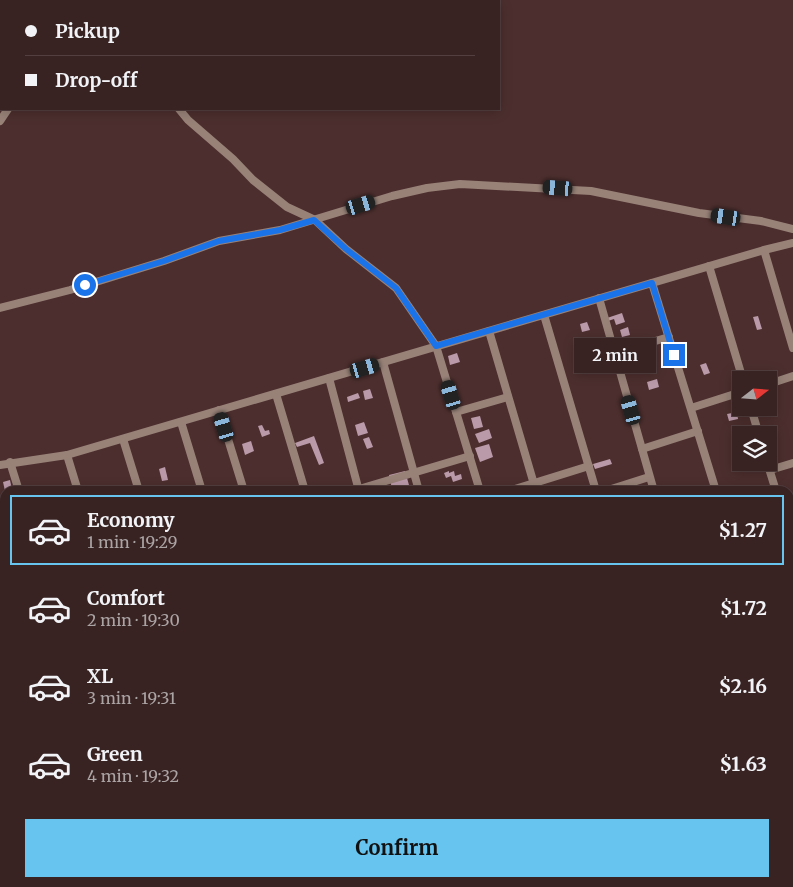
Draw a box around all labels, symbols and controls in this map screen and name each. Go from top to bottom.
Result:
text: Pickup [55,19,120,43]
text: Drop-off [55,68,137,92]
car [542,179,573,197]
car [344,193,377,217]
car [710,207,741,227]
route start [74,274,96,296]
callout: 2 min [574,338,656,372]
route end [663,344,685,366]
text: 2 min [592,345,638,365]
car [348,357,381,379]
north arrow [732,371,778,416]
map controls [732,371,777,471]
car [439,378,462,412]
car [619,394,642,426]
car [212,410,235,444]
button: layers [732,426,777,471]
icon: car [27,508,72,553]
text: Economy [87,508,175,532]
text: $1.27 [718,518,767,542]
text: 1 min · 19:29 [87,532,177,552]
icon: car [27,586,72,631]
text: Comfort [87,586,165,610]
text: $1.72 [720,596,767,620]
text: 2 min · 19:30 [87,610,180,630]
icon: car [27,664,72,709]
text: XL [87,664,113,688]
text: $2.16 [719,674,767,698]
text: 3 min · 19:31 [87,688,176,708]
icon: car [27,742,72,787]
text: Green [87,742,143,766]
text: $1.63 [719,752,767,776]
text: 4 min · 19:32 [87,766,179,786]
button: Confirm [25,819,769,877]

